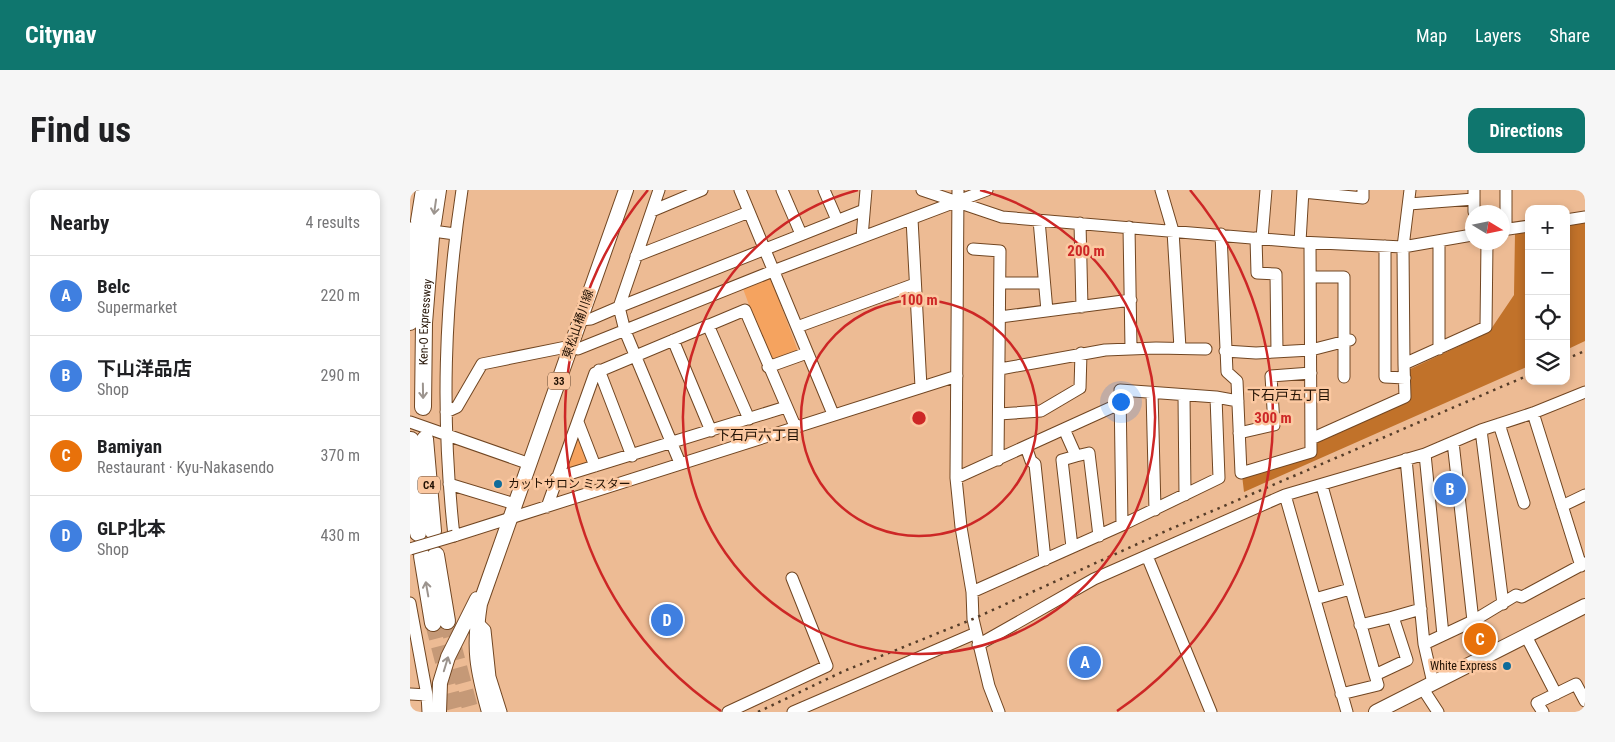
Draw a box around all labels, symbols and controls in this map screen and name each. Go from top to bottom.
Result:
text: Citynav [25,21,96,49]
text: Map [1416,25,1447,46]
text: Layers [1475,25,1522,46]
text: Share [1550,25,1590,46]
button: Directions [1468,108,1585,153]
text: Find us [30,110,131,151]
one-way arrow [430,198,440,214]
north arrow [1465,205,1510,250]
map controls [1525,205,1570,385]
button: + [1525,205,1570,250]
text: Nearby [50,211,109,235]
text: 4 results [305,213,360,232]
text: 200 m [1067,242,1105,260]
button: − [1525,250,1570,295]
text: Belc [97,275,130,298]
street label: Ken-O Expressway [416,278,435,365]
text: A [61,286,71,305]
text: 220 m [321,286,360,305]
street label: 東松山桶川線 [560,288,596,360]
text: 100 m [900,291,938,309]
button: locate [1525,295,1570,340]
text: Supermarket [97,298,177,317]
button: layers [1525,340,1570,385]
text: 下山洋品店 [97,357,192,380]
text: B [62,366,70,385]
text: 290 m [321,366,360,385]
road number: 33 [548,372,570,390]
text: Shop [97,380,129,399]
one-way arrow [418,382,427,398]
district label: 下石戸五丁目 [1247,387,1331,403]
your location [1108,389,1134,415]
centre of rings [910,409,928,427]
text: 300 m [1254,409,1292,427]
district label: 下石戸六丁目 [716,427,800,443]
text: Bamiyan [97,435,162,458]
text: C [61,446,71,465]
text: 370 m [321,446,360,465]
text: Restaurant · Kyu-Nakasendo [97,458,274,477]
pin: B [1434,470,1466,508]
road number: C4 [418,476,440,494]
place label: カットサロン ミスター [508,477,631,491]
marker: カットサロン ミスター [492,478,504,490]
text: GLP北本 [97,517,166,540]
text: D [61,526,71,545]
text: 430 m [321,526,360,545]
text: Shop [97,540,129,559]
one-way arrow [422,582,432,598]
pin: D [651,601,683,639]
pin: C [1464,620,1496,658]
pin: A [1069,643,1101,681]
one-way arrow [441,656,451,672]
place label: White Express [1430,659,1497,673]
marker: White Express [1501,660,1513,672]

